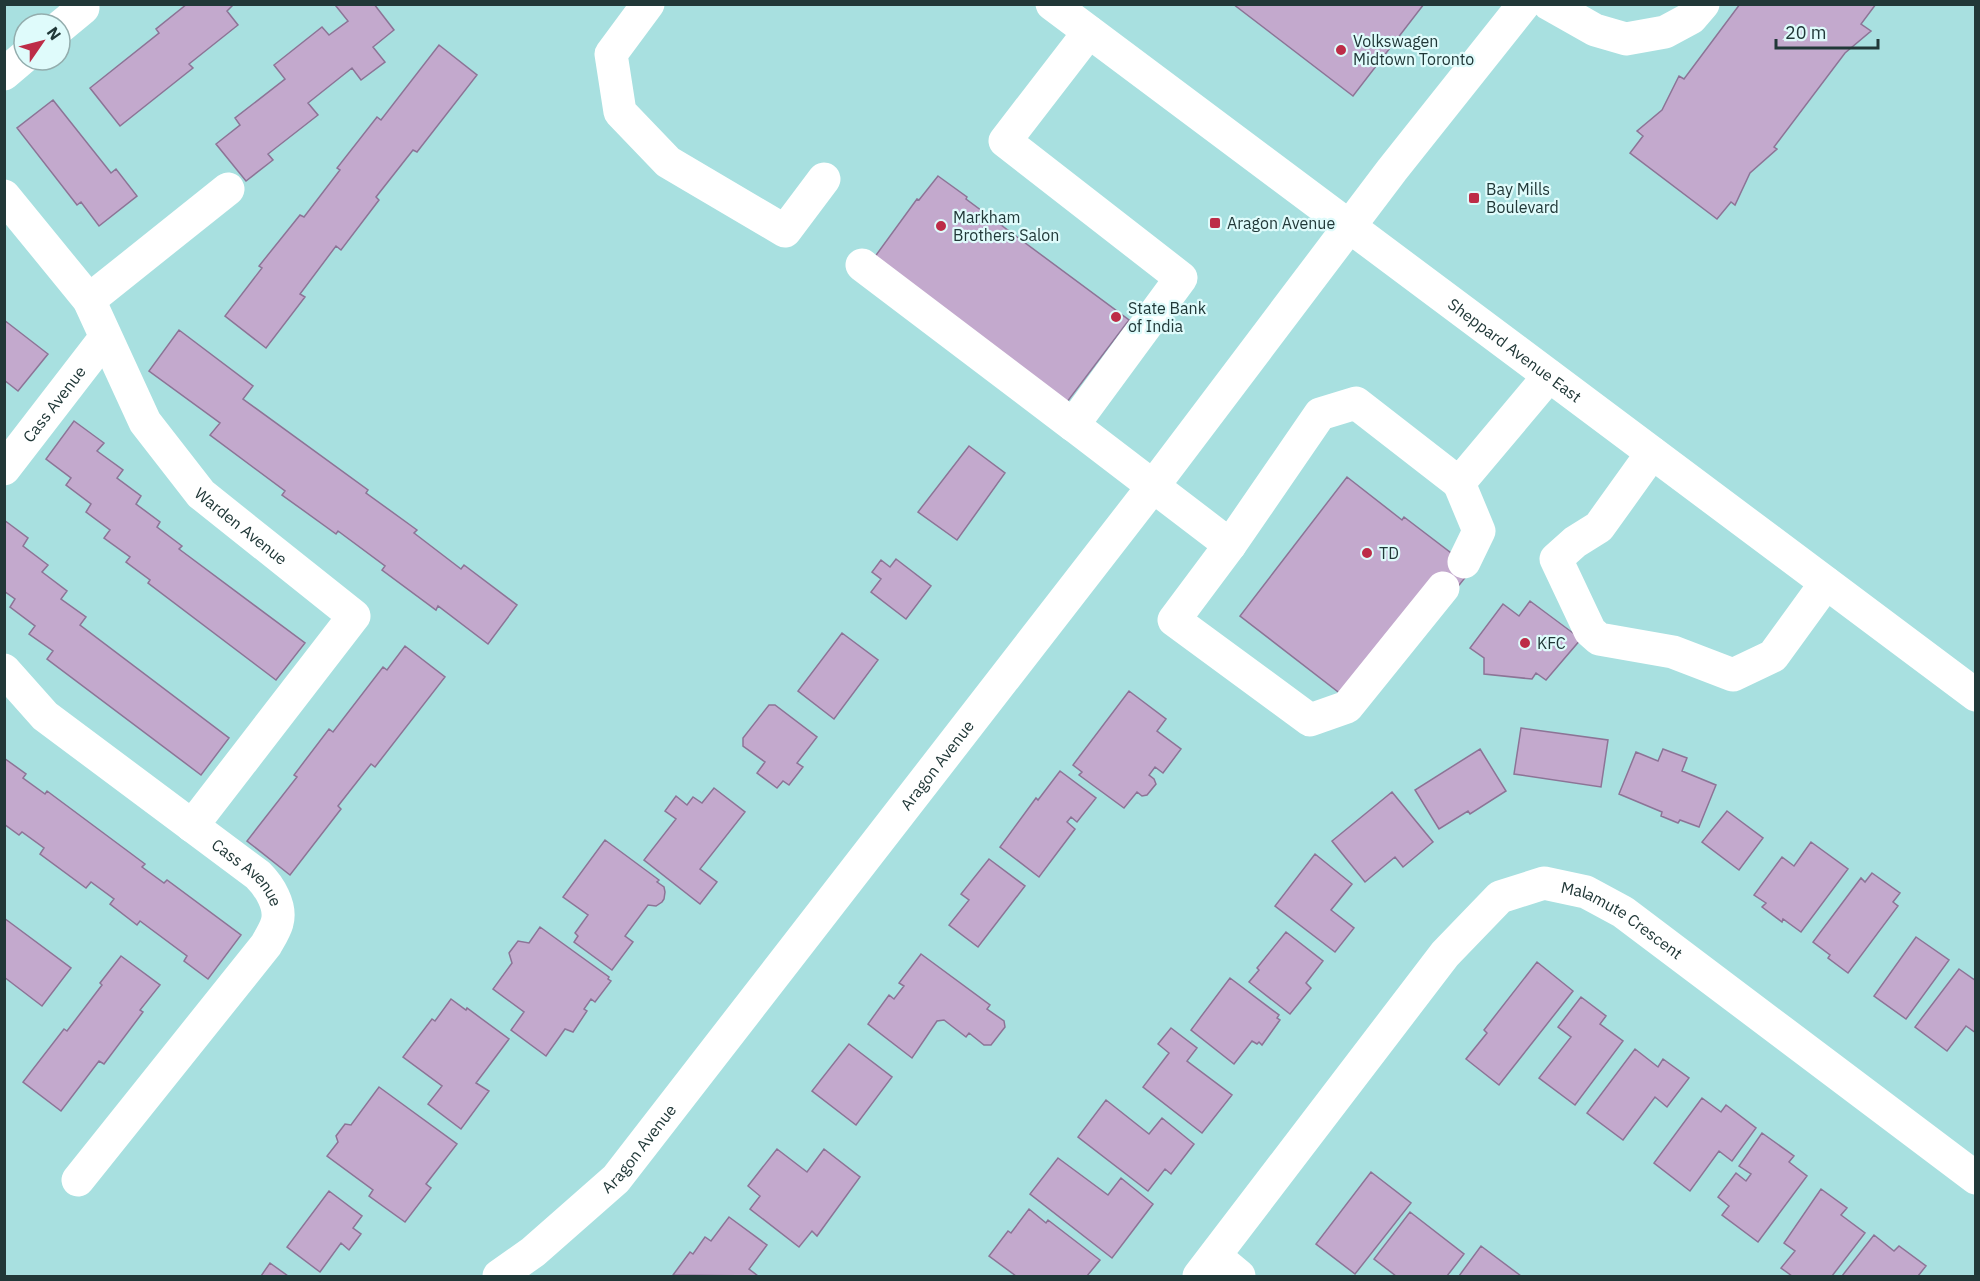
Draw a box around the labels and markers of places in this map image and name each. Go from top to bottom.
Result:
place label: Volkswagen Midtown Toronto [1353,31,1474,69]
marker: Volkswagen Midtown Toronto [1334,43,1348,57]
place label: Bay Mills Boulevard [1486,179,1559,217]
marker: Bay Mills Boulevard [1467,191,1481,205]
place label: Markham Brothers Salon [953,207,1059,245]
place label: Aragon Avenue [1227,213,1335,233]
marker: Aragon Avenue [1208,216,1222,230]
marker: Markham Brothers Salon [934,219,948,233]
place label: State Bank of India [1128,298,1207,336]
marker: State Bank of India [1109,310,1123,324]
place label: TD [1379,543,1399,563]
marker: TD [1360,546,1374,560]
place label: KFC [1537,633,1566,653]
marker: KFC [1518,636,1532,650]

